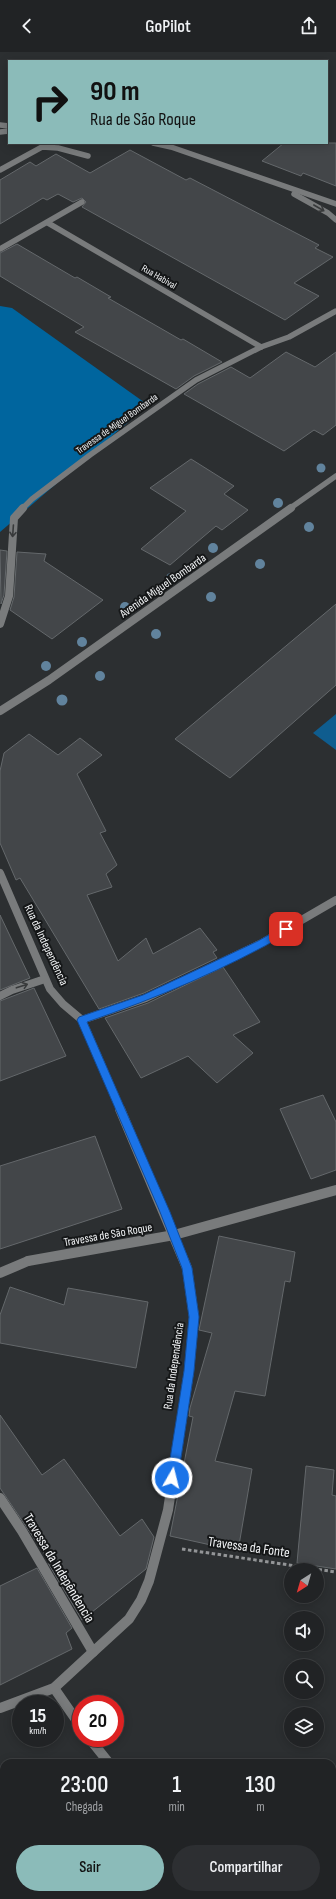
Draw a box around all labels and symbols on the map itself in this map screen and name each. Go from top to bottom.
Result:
one-way arrow [313,204,325,212]
street label: Rua Habival [139,262,179,292]
street label: Travessa de Miguel Bombarda [74,391,160,457]
one-way arrow [10,524,17,537]
street label: Avenida Miguel Bombarda [116,550,209,622]
street label: Rua da Independência [21,902,71,988]
pin [269,912,303,946]
one-way arrow [16,982,29,989]
street label: Travessa de São Roque [63,1220,154,1250]
street label: Rua da Independência [160,1321,188,1410]
position arrow [151,1457,193,1499]
street label: Travessa da Indepêndencia [20,1510,98,1626]
street label: Travessa da Fonte [207,1533,291,1561]
north arrow [284,1563,324,1603]
speed limit sign: 20 [72,1695,124,1747]

